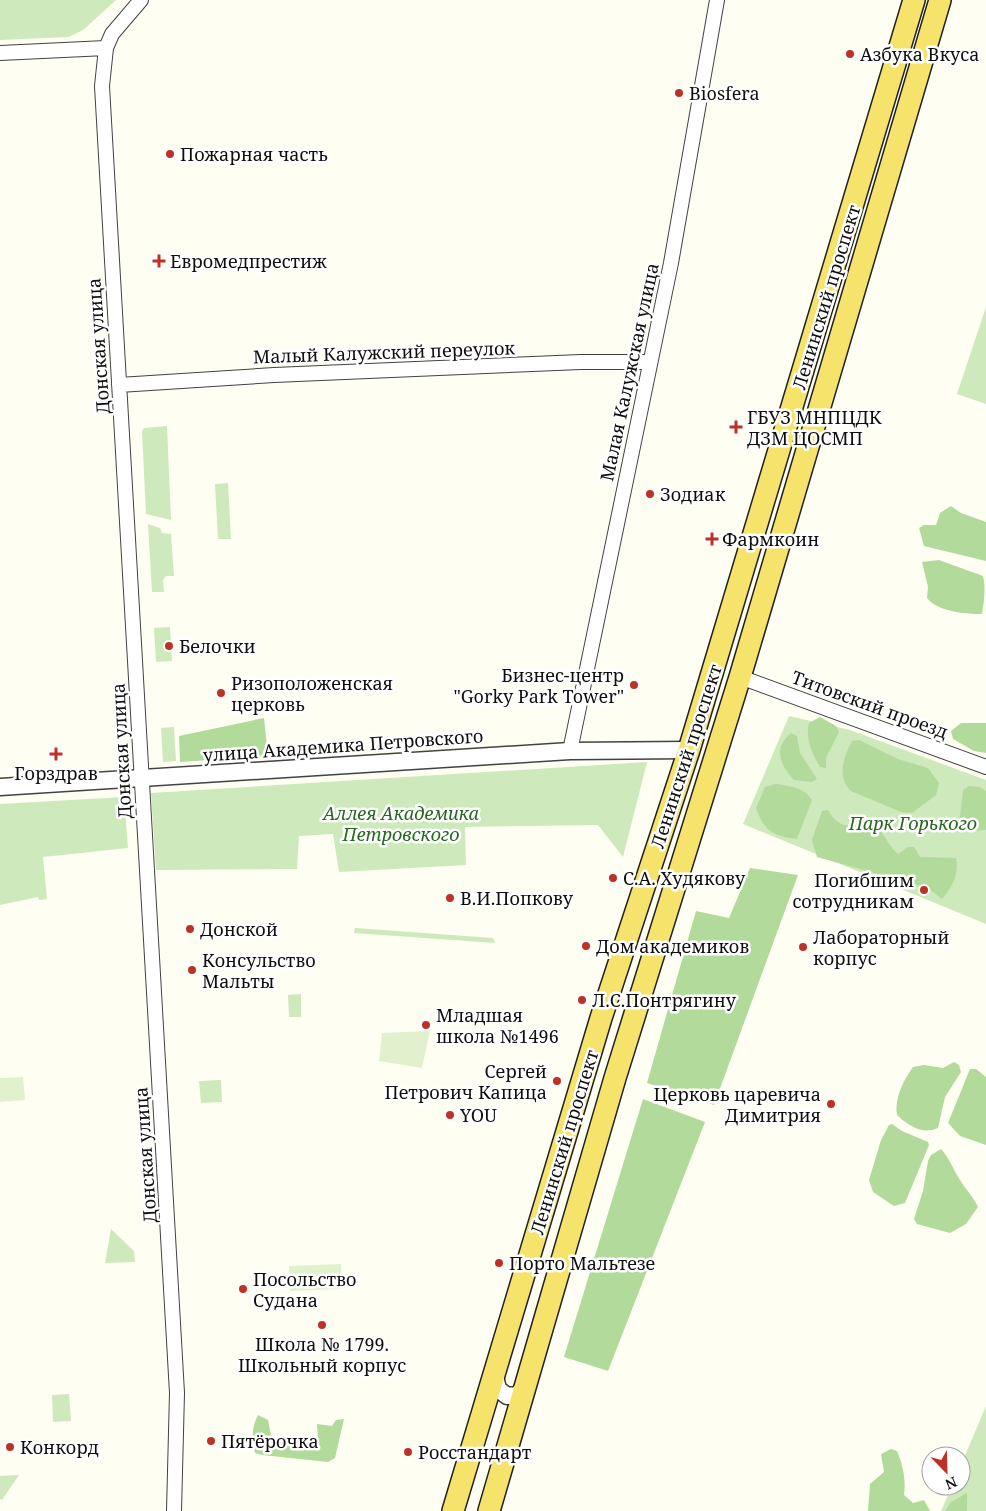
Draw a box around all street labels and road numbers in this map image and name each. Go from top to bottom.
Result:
street label: Ленинский проспект [786,201,866,392]
street label: Малая Калужская улица [594,261,664,483]
street label: Донская улица [81,277,115,415]
street label: Малый Калужский переулок [253,335,516,369]
street label: Ленинский проспект [645,661,727,851]
street label: Титовский проезд [788,665,952,743]
street label: Донская улица [105,682,137,820]
street label: улица Академика Петровского [202,723,484,767]
street label: Ленинский проспект [524,1046,604,1237]
street label: Донская улица [128,1086,162,1224]

